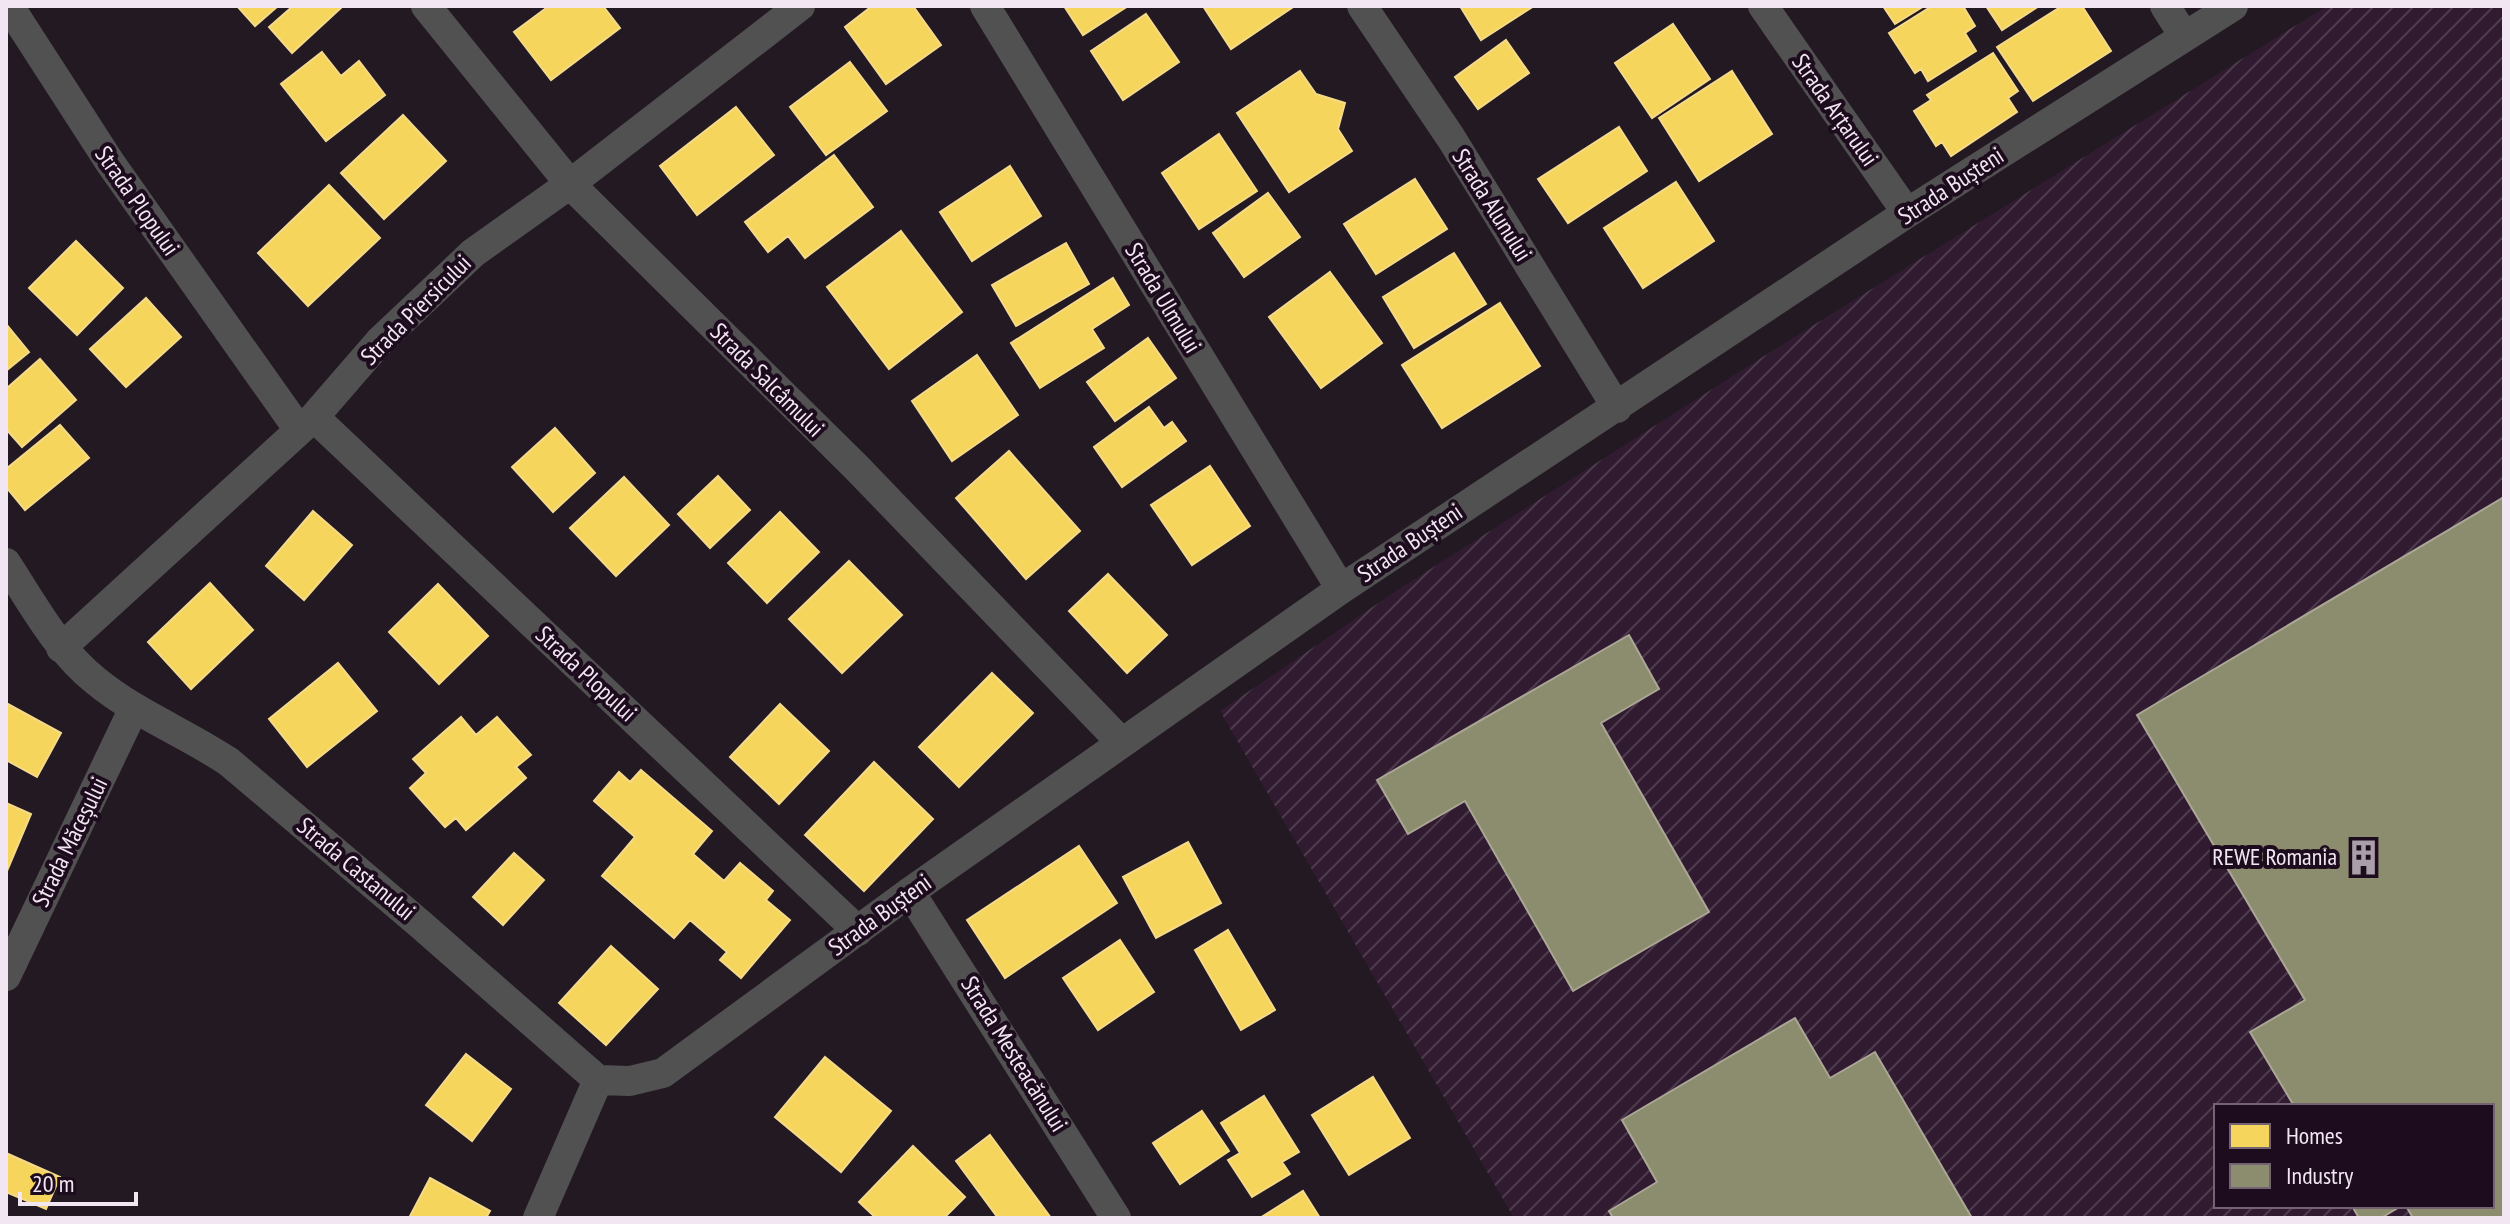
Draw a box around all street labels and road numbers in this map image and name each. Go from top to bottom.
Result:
street label: Strada Arțarului [1785,47,1886,172]
street label: Strada Plopului [88,140,187,262]
street label: Strada Bușteni [1892,140,2010,231]
street label: Strada Alunului [1446,143,1539,267]
street label: Strada Ulmului [1118,237,1209,359]
street label: Strada Piersicului [354,248,478,372]
street label: Strada Salcâmului [704,316,831,443]
street label: Strada Bușteni [1351,496,1468,589]
street label: Strada Plopului [529,619,643,728]
street label: Strada Măceșului [25,772,114,912]
street label: Strada Castanului [291,810,422,927]
street label: Strada Bușteni [822,867,937,962]
street label: Strada Mesteacănului [954,970,1075,1137]

